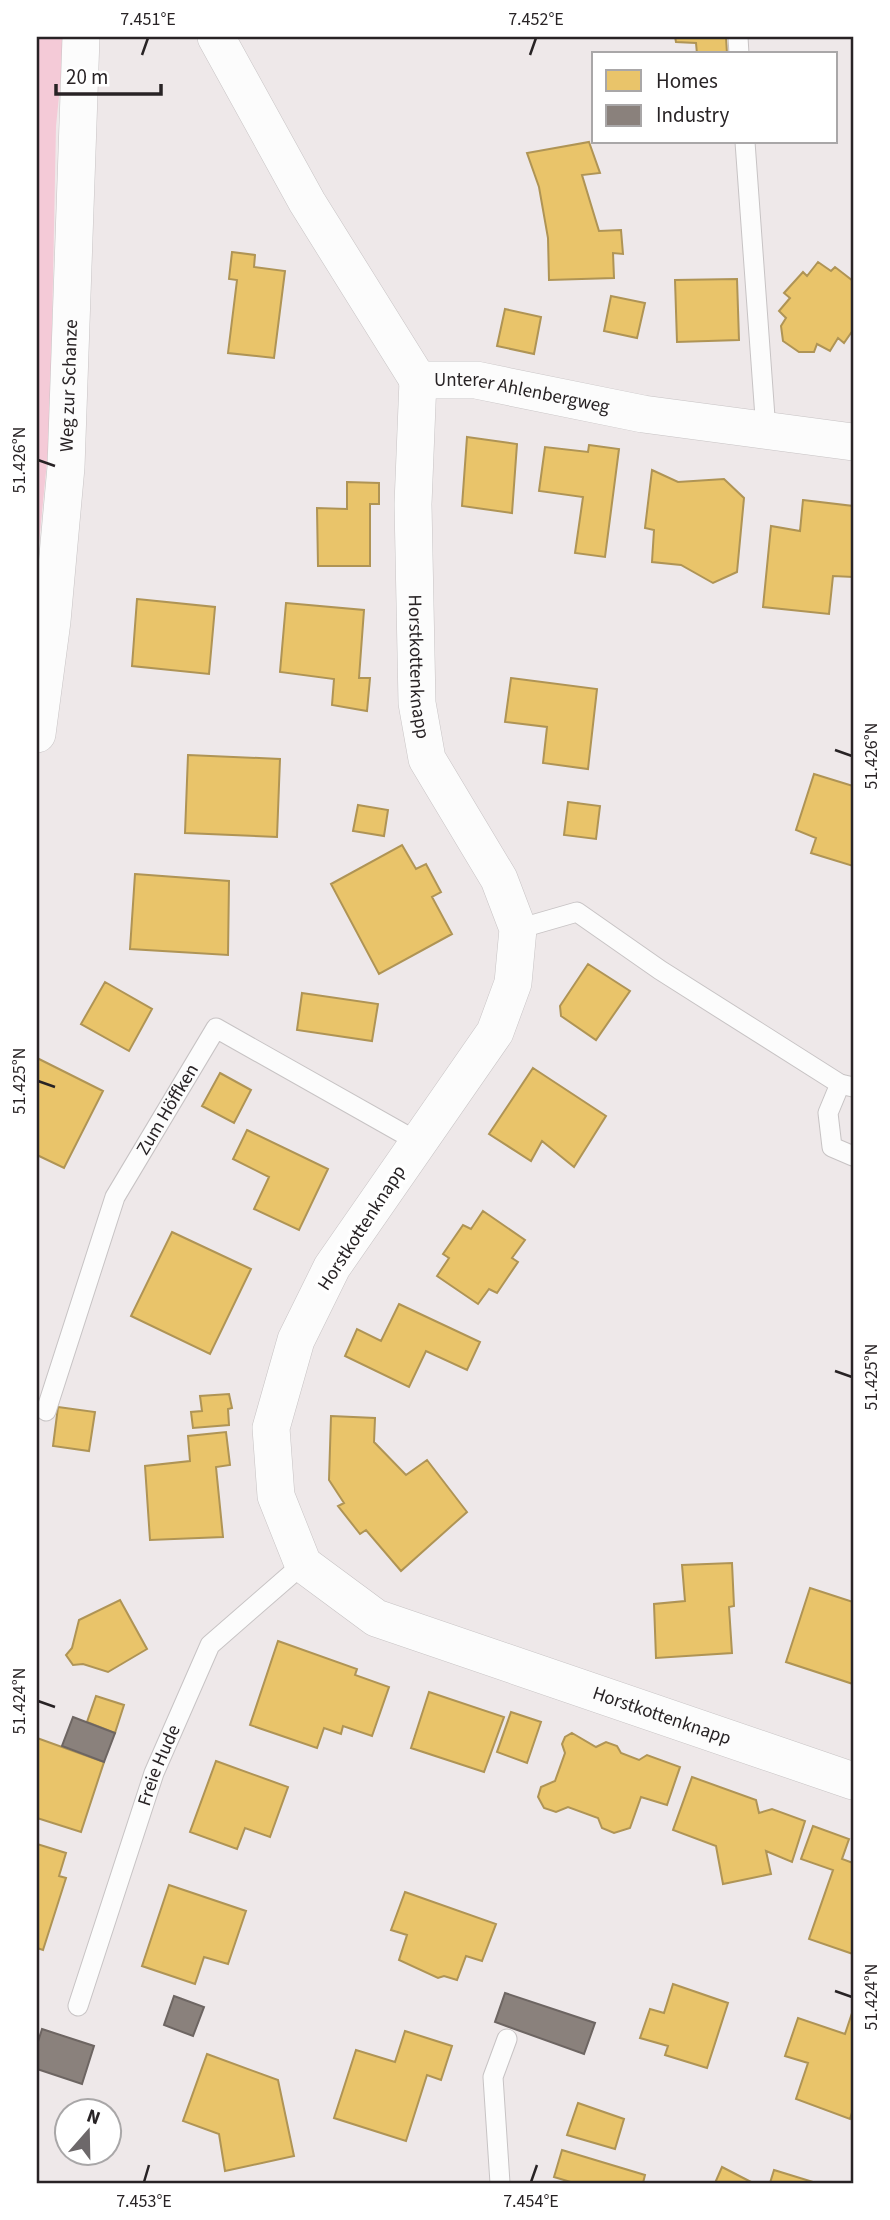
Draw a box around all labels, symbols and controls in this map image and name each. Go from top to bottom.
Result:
text: 7.451°E [120,7,176,32]
text: 7.452°E [508,7,564,32]
scale bar [56,52,161,96]
legend [592,52,838,144]
text: 20 m [66,62,108,92]
text: Homes [656,66,718,96]
text: Industry [656,100,729,130]
street label: Weg zur Schanze [53,319,85,452]
street label: Unterer Ahlenbergweg [434,367,612,420]
text: 51.426°N [7,427,32,493]
street label: Horstkottenknapp [401,594,437,741]
text: 51.426°N [859,723,884,789]
text: 51.425°N [7,1048,32,1114]
street label: Zum Höffken [130,1058,205,1160]
street label: Horstkottenknapp [311,1160,413,1296]
text: 51.425°N [859,1344,884,1410]
text: 51.424°N [7,1668,32,1734]
street label: Horstkottenknapp [589,1679,735,1752]
street label: Freie Hude [131,1720,187,1809]
text: 51.424°N [859,1964,884,2030]
north arrow [52,2098,122,2168]
text: N [83,2103,104,2132]
text: 7.453°E [116,2189,172,2214]
text: 7.454°E [503,2189,559,2214]

